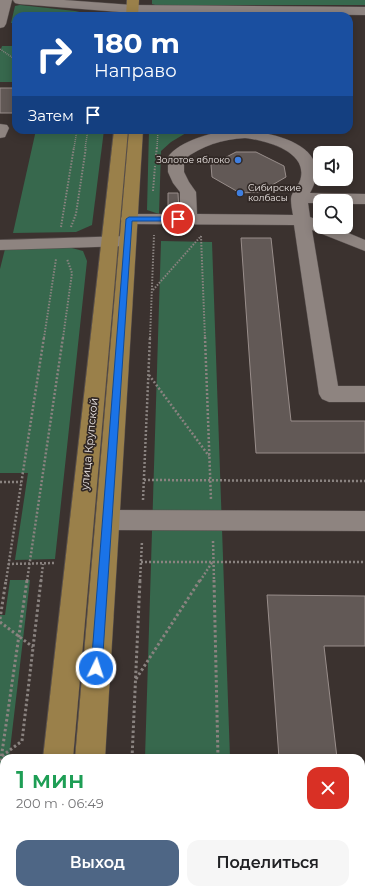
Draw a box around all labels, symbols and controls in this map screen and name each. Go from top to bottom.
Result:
text: 180 m [94,26,180,60]
icon: right [28,28,80,80]
text: Направо [94,60,177,82]
icon: arrive [82,104,104,126]
text: Затем [28,106,74,125]
map controls [313,146,353,234]
button: sound [313,146,353,186]
place label: Золотое яблоко [156,154,230,165]
marker: Золотое яблоко [233,155,243,165]
place label: Сибирские колбасы [248,182,301,203]
marker: Сибирские колбасы [235,188,245,198]
button: search [313,194,353,234]
pin [161,202,195,236]
icon: arrive [167,208,189,230]
street label: улица Крупской [77,397,101,492]
position arrow [75,647,117,689]
text: 1 мин [16,765,84,794]
button: close [307,767,349,809]
text: 200 m · 06:49 [16,795,104,811]
button: Выход [16,840,179,886]
button: Поделиться [187,840,349,886]

